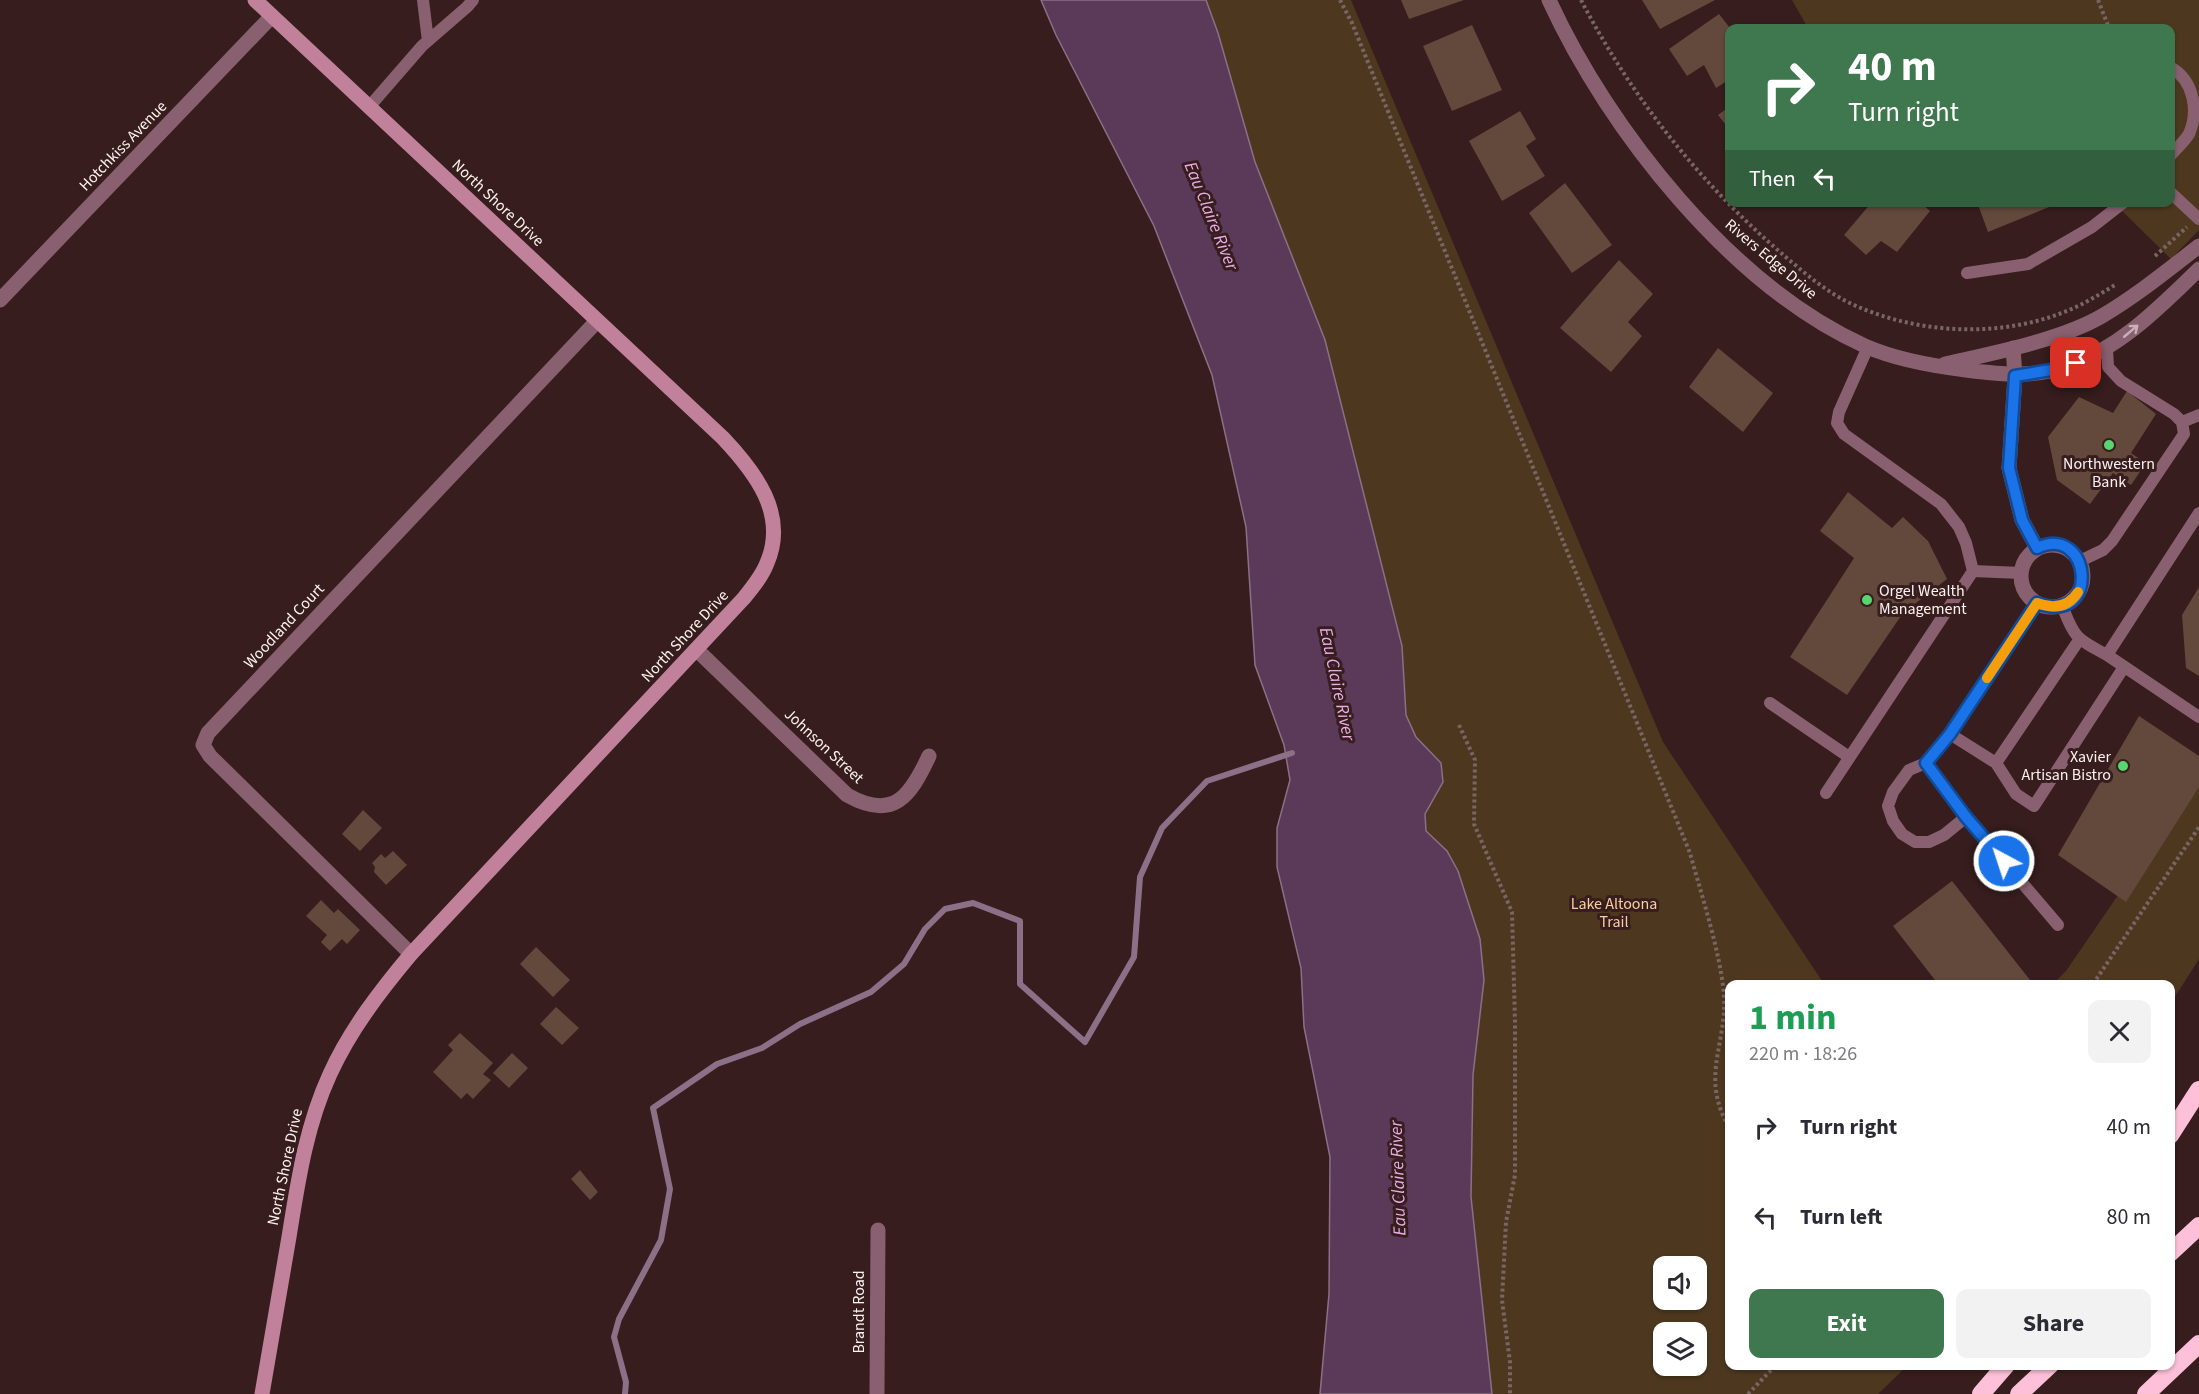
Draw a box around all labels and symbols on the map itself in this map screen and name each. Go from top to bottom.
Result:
street label: Hotchkiss Avenue [74,96,172,196]
street label: North Shore Drive [447,154,549,252]
water label: Eau Claire River [1178,158,1244,275]
street label: Rivers Edge Drive [1720,214,1822,304]
one-way arrow [2123,324,2138,338]
pin [2050,337,2101,388]
marker: Northwestern Bank [2102,438,2116,452]
place label: Northwestern Bank [2063,453,2155,493]
street label: Woodland Court [239,578,330,673]
place label: Orgel Wealth Management [1879,580,1967,620]
street label: North Shore Drive [636,585,734,687]
marker: Orgel Wealth Management [1860,593,1874,607]
water label: Eau Claire River [1313,625,1361,744]
street label: Johnson Street [779,703,869,789]
place label: Xavier Artisan Bistro [2021,746,2111,786]
marker: Xavier Artisan Bistro [2116,759,2130,773]
position arrow [1972,829,2036,893]
park label: Lake Altoona Trail [1571,893,1657,933]
street label: North Shore Drive [262,1106,308,1227]
water label: Eau Claire River [1383,1119,1413,1236]
street label: Brandt Road [848,1270,870,1354]

